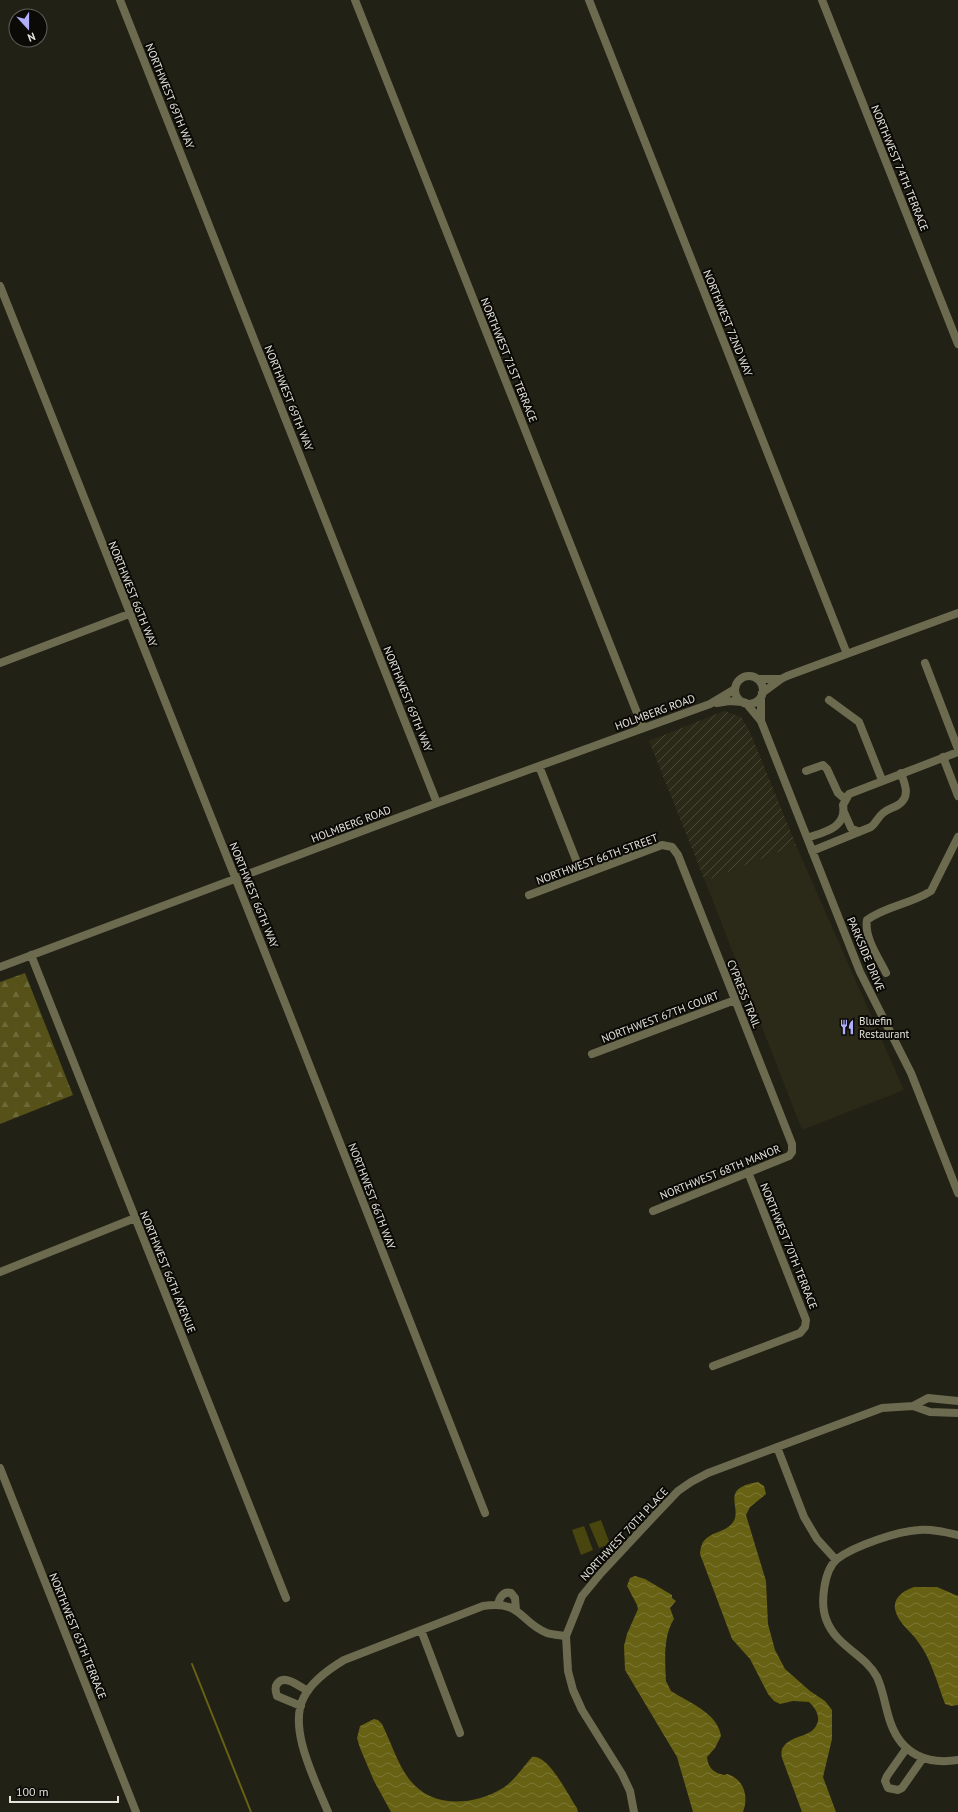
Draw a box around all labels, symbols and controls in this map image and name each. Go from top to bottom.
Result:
north arrow [8,8,48,48]
text: N [26,30,37,45]
street label: NORTHWEST 69TH WAY [142,41,198,152]
street label: NORTHWEST 74TH TERRACE [868,103,932,233]
street label: NORTHWEST 72ND WAY [700,268,756,379]
street label: NORTHWEST 71ST TERRACE [478,296,540,424]
street label: NORTHWEST 69TH WAY [261,343,317,454]
street label: NORTHWEST 66TH WAY [105,539,161,650]
street label: NORTHWEST 69TH WAY [380,644,436,755]
street label: HOLMBERG ROAD [613,691,697,733]
street label: HOLMBERG ROAD [309,802,393,846]
street label: NORTHWEST 66TH STREET [534,830,660,888]
street label: NORTHWEST 66TH WAY [226,840,282,951]
street label: PARKSIDE DRIVE [844,915,888,993]
street label: CYPRESS TRAIL [724,958,764,1031]
street label: NORTHWEST 67TH COURT [599,988,721,1046]
place label: Bluefin Restaurant [859,1014,910,1041]
restaurant icon: Bluefin Restaurant [838,1018,856,1036]
street label: NORTHWEST 66TH WAY [345,1141,399,1252]
street label: NORTHWEST 68TH MANOR [658,1141,783,1203]
street label: NORTHWEST 70TH TERRACE [757,1181,821,1311]
street label: NORTHWEST 66TH AVENUE [137,1209,199,1335]
street label: NORTHWEST 70TH PLACE [577,1484,671,1584]
street label: NORTHWEST 65TH TERRACE [46,1571,110,1701]
scale bar [10,1778,118,1804]
text: 100 m [16,1784,49,1799]

